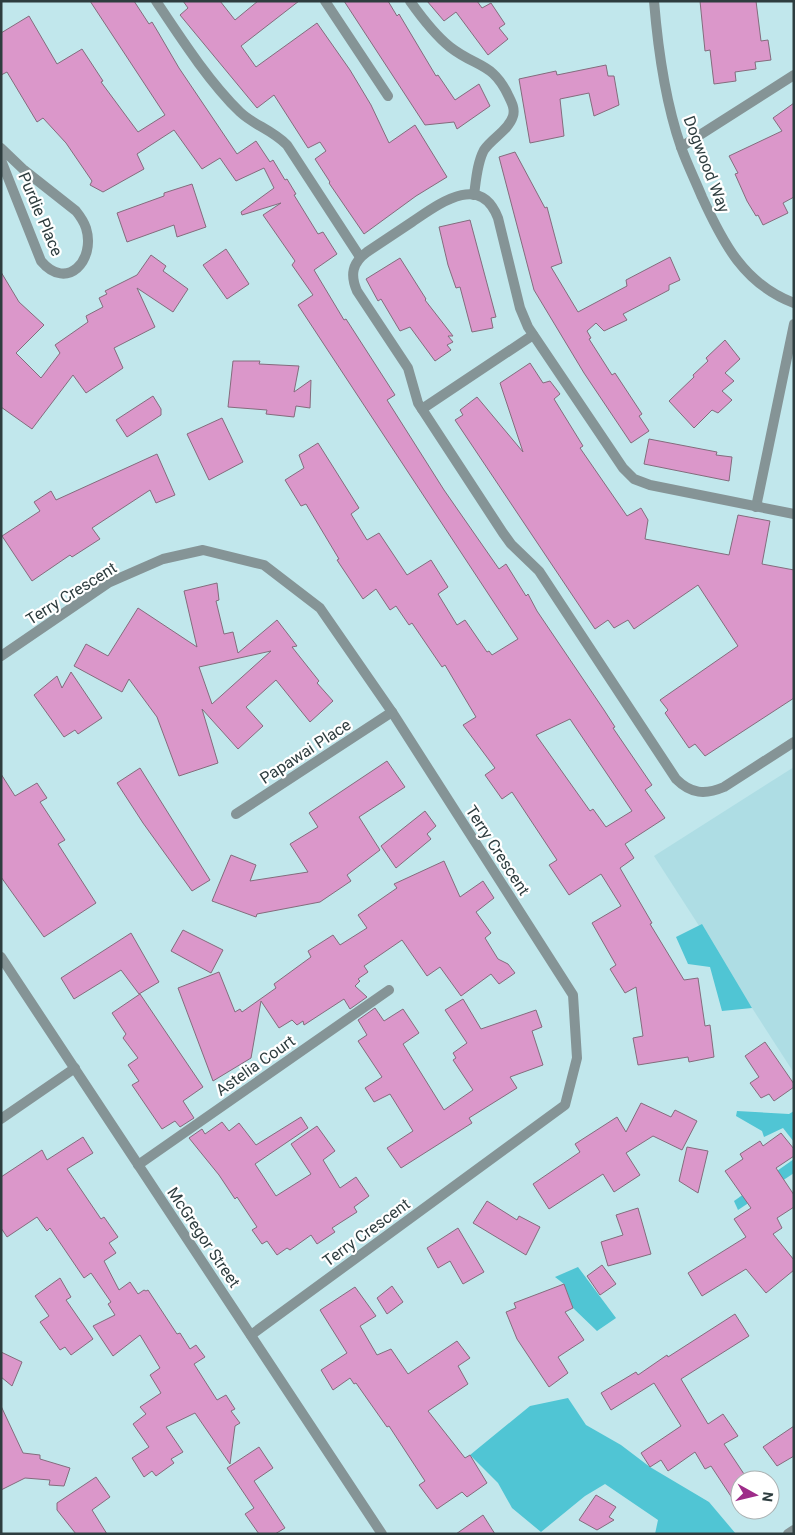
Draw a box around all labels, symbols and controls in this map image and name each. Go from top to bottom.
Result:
street label: Dogwood Way [679,113,734,216]
street label: Purdie Place [14,169,67,259]
street label: Terry Crescent [22,558,120,629]
street label: Papawai Place [256,715,354,788]
street label: Terry Crescent [462,802,534,899]
street label: Astelia Court [212,1031,299,1100]
street label: McGregor Street [163,1184,244,1291]
street label: Terry Crescent [319,1194,414,1270]
north arrow [730,1470,780,1520]
text: N [759,1491,776,1503]

